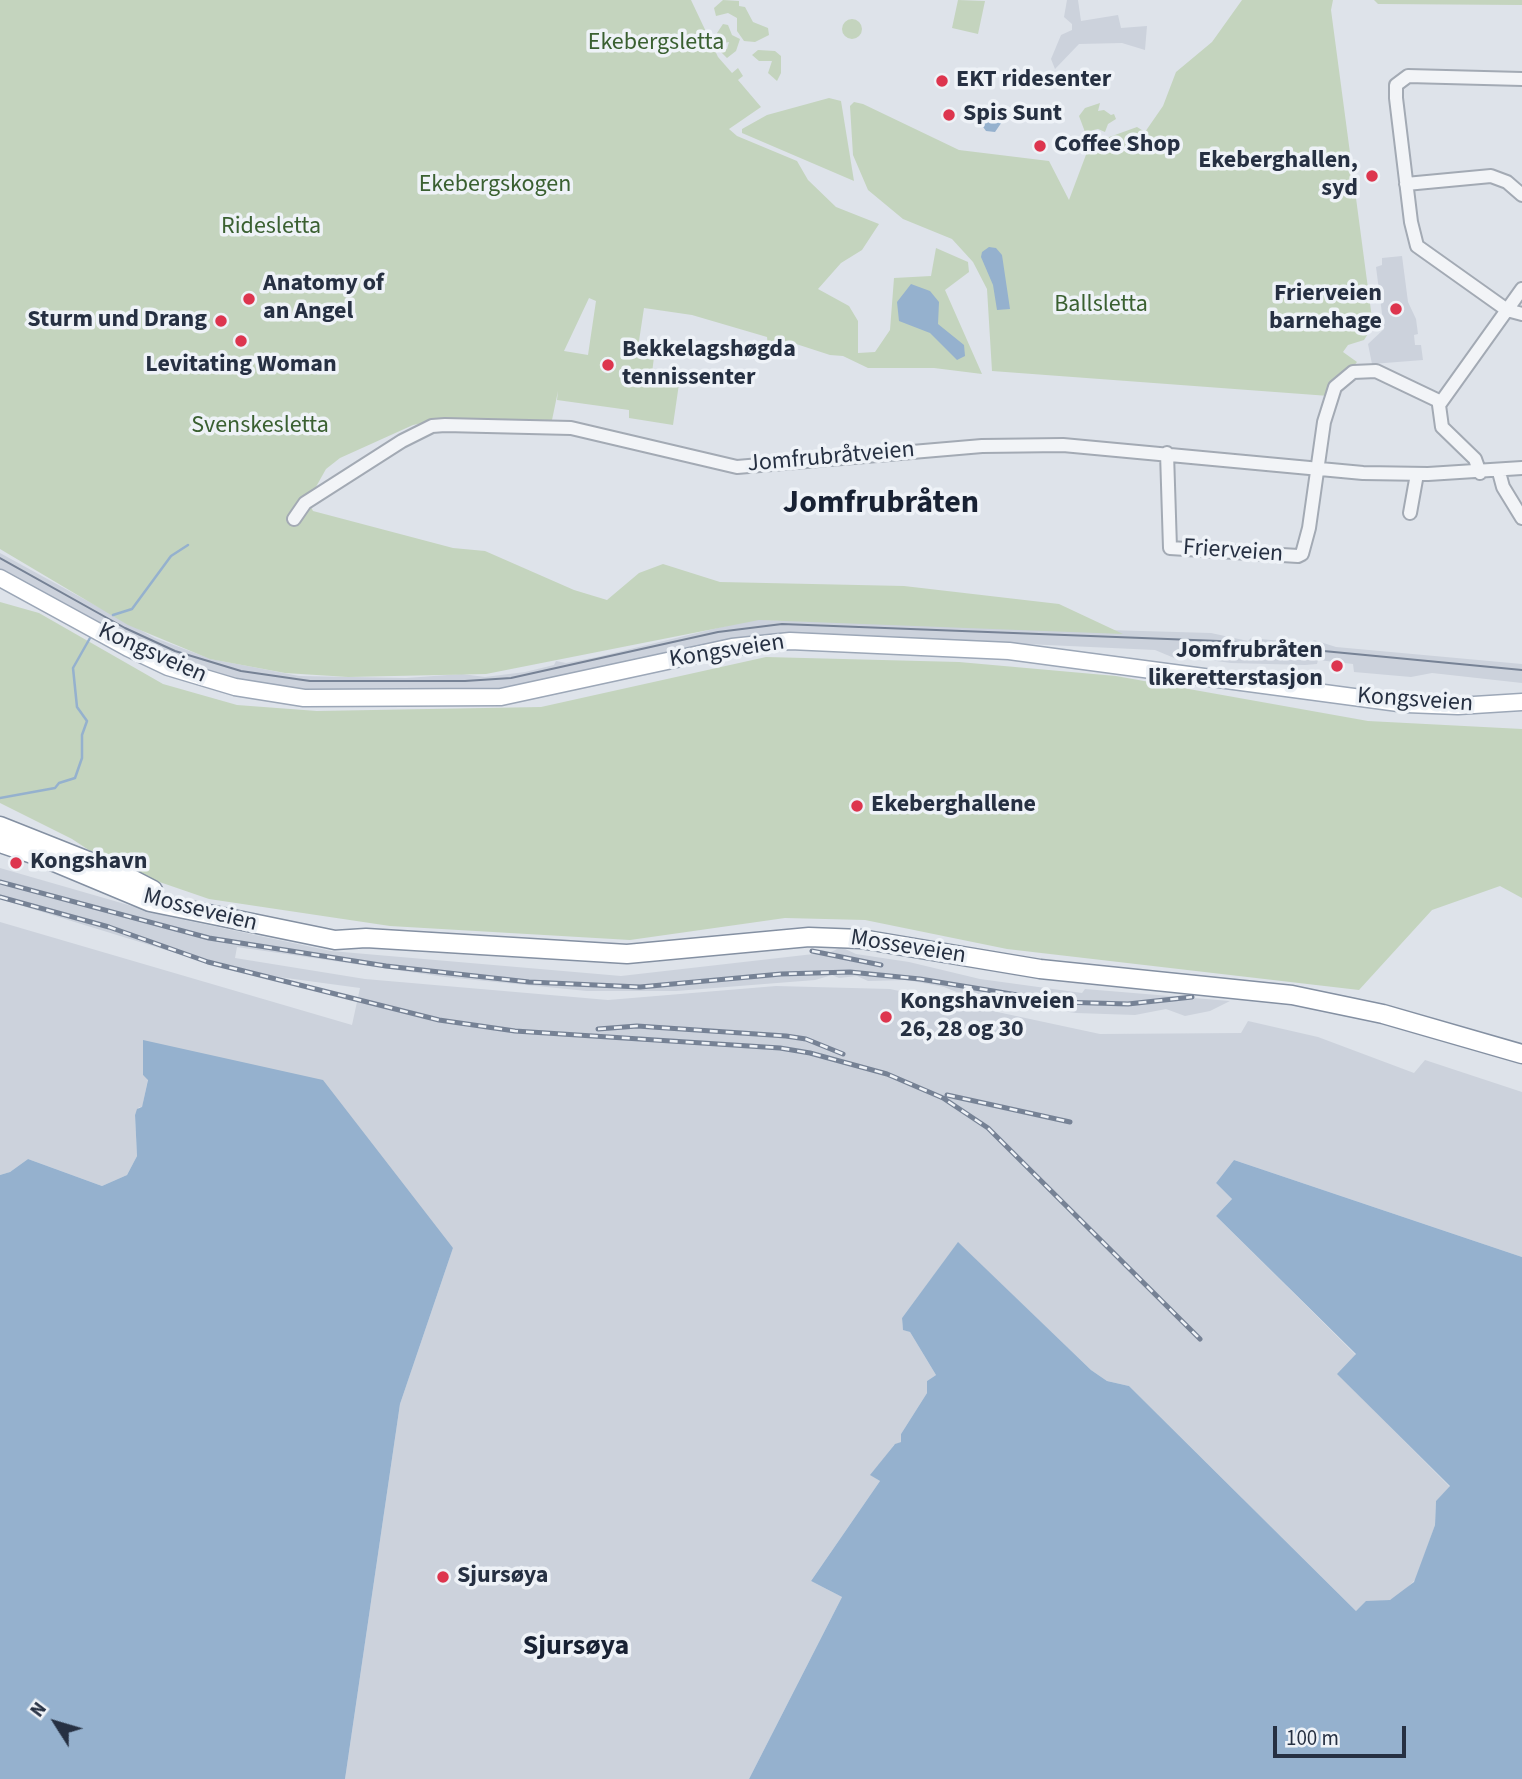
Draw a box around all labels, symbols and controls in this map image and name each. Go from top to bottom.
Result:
park label: Ekebergsletta [588,30,724,58]
place label: EKT ridesenter [956,67,1111,95]
marker: EKT ridesenter [934,73,950,89]
place label: Spis Sunt [963,101,1062,129]
marker: Spis Sunt [941,107,957,123]
place label: Coffee Shop [1054,132,1180,160]
marker: Coffee Shop [1032,138,1048,154]
place label: Ekeberghallen, syd [1198,148,1358,204]
marker: Ekeberghallen, syd [1364,168,1380,184]
park label: Ekebergskogen [419,172,571,200]
park label: Ridesletta [221,214,321,242]
place label: Anatomy of an Angel [263,271,384,327]
place label: Frierveien barnehage [1269,281,1382,337]
marker: Anatomy of an Angel [241,291,257,307]
park label: Ballsletta [1054,292,1148,320]
marker: Frierveien barnehage [1388,301,1404,317]
place label: Sturm und Drang [27,307,207,335]
marker: Sturm und Drang [213,313,229,329]
marker: Levitating Woman [233,333,249,349]
place label: Bekkelagshøgda tennissenter [622,337,796,393]
place label: Levitating Woman [145,352,337,380]
marker: Bekkelagshøgda tennissenter [600,357,616,373]
park label: Svenskesletta [191,413,329,441]
street label: Jomfrubråtveien [746,436,916,480]
district label: Jomfrubråten [783,486,979,524]
street label: Frierveien [1182,534,1284,570]
street label: Kongsveien [93,617,211,691]
street label: Kongsveien [667,629,787,675]
place label: Jomfrubråten likeretterstasjon [1148,638,1323,694]
marker: Jomfrubråten likeretterstasjon [1329,658,1345,674]
street label: Kongsveien [1356,683,1474,719]
place label: Ekeberghallene [871,792,1036,820]
marker: Ekeberghallene [849,798,865,814]
place label: Kongshavn [30,849,147,877]
marker: Kongshavn [8,855,24,871]
street label: Mosseveien [140,883,260,939]
street label: Mosseveien [848,925,968,971]
place label: Kongshavnveien 26, 28 og 30 [900,989,1075,1045]
marker: Kongshavnveien 26, 28 og 30 [878,1009,894,1025]
place label: Sjursøya [457,1563,548,1591]
marker: Sjursøya [435,1569,451,1585]
district label: Sjursøya [523,1631,629,1665]
north arrow [21,1688,91,1758]
text: N [24,1697,53,1723]
scale bar [1277,1712,1410,1756]
text: 100 m [1286,1723,1339,1753]

